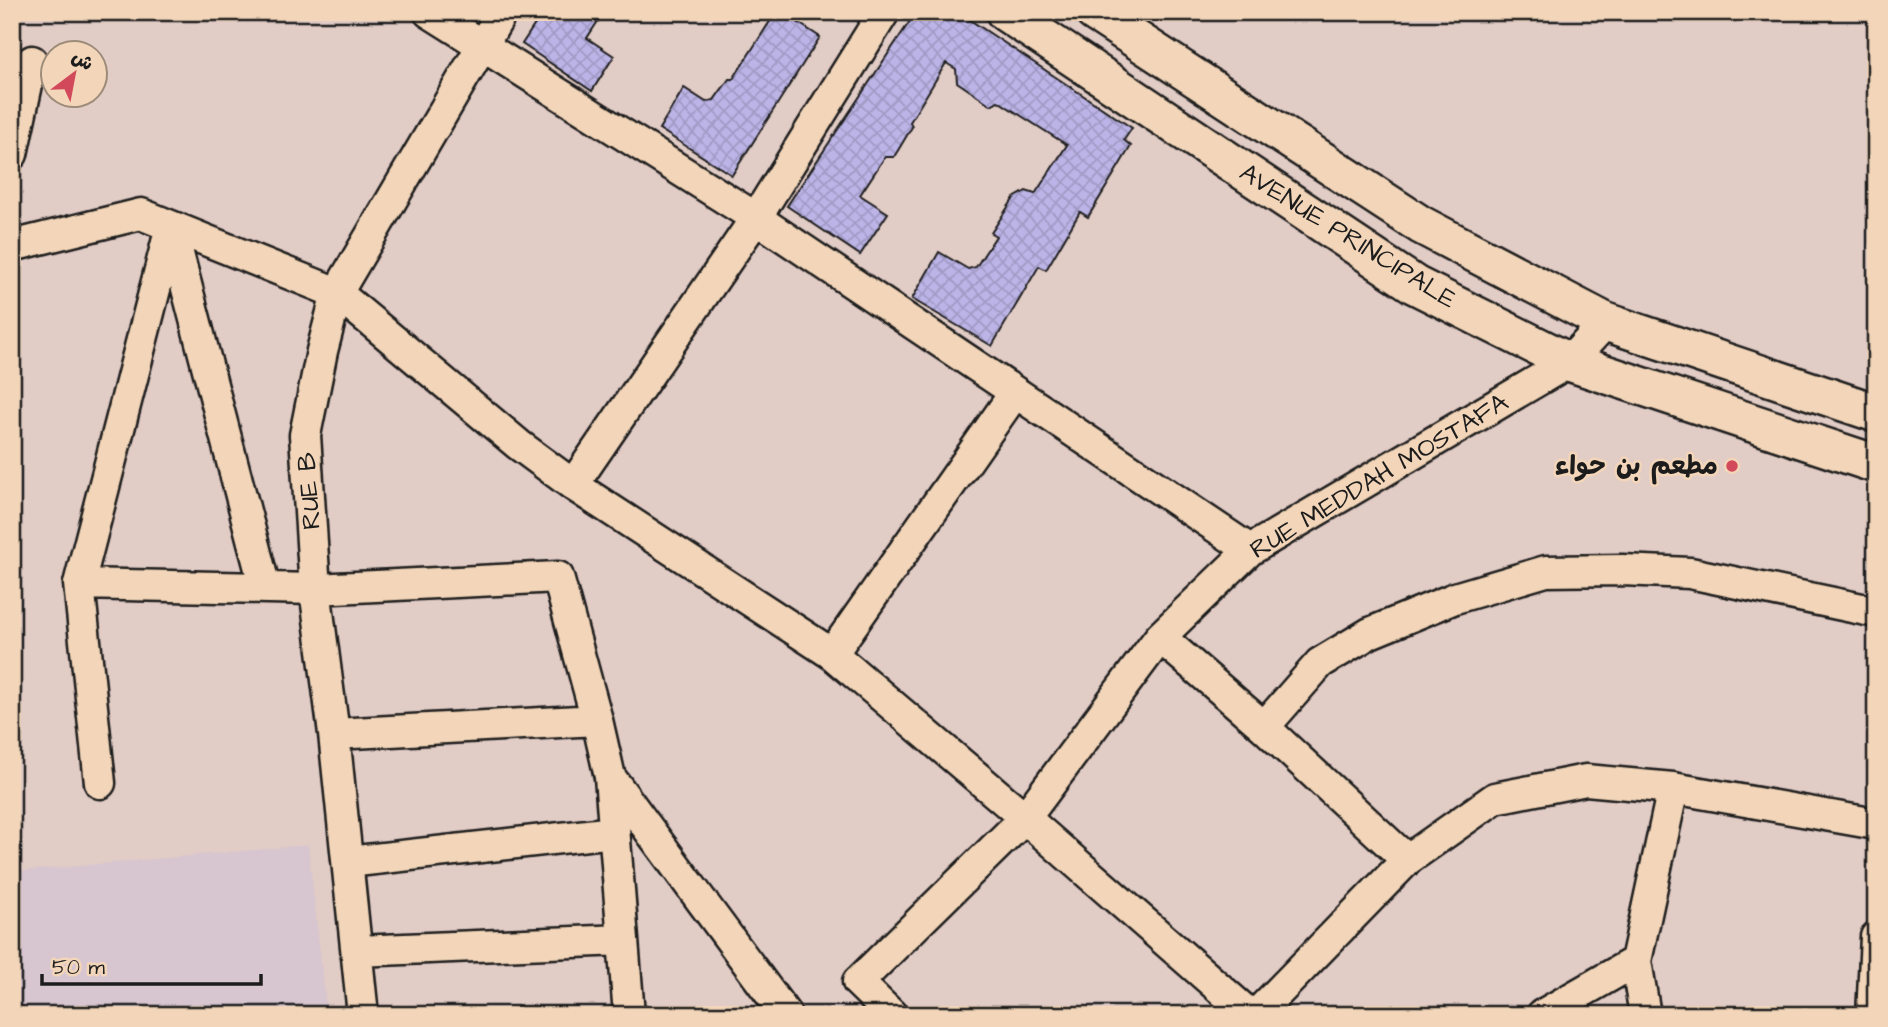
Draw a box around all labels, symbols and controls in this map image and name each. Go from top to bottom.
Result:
north arrow [38,38,108,108]
text: ش [66,44,98,78]
street label: AVENUE PRINCIPALE [1233,155,1463,317]
street label: RUE MEDDAH MOSTAFA [1243,384,1515,568]
place label: مطعم بن حواء [1555,448,1718,485]
street label: RUE B [288,451,330,531]
marker: مطعم بن حواء [1724,458,1740,474]
scale bar [42,943,261,987]
text: 50 m [52,953,106,982]

